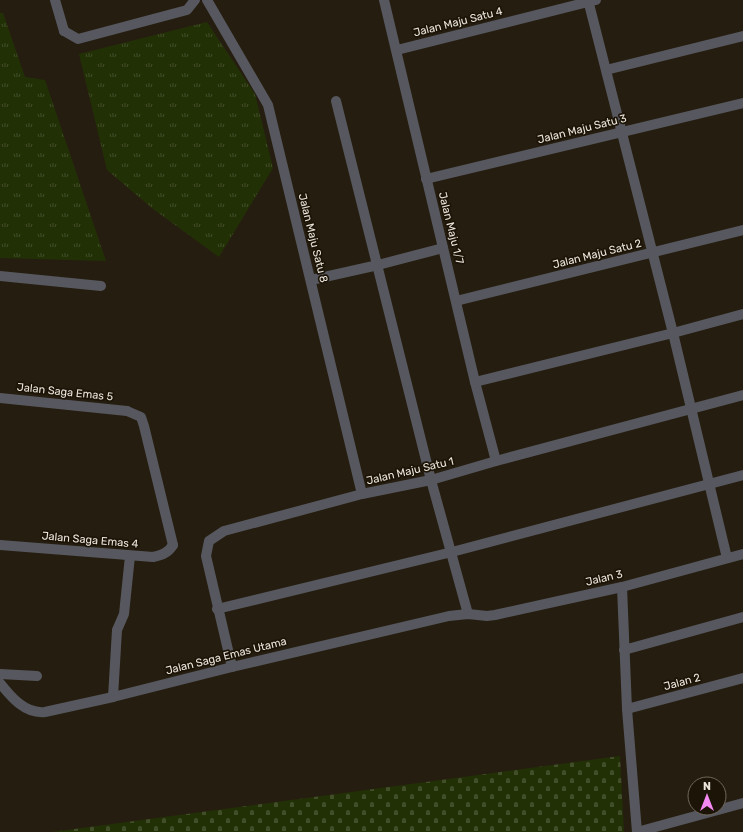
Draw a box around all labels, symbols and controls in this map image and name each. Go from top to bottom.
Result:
street label: Jalan Maju Satu 4 [412,5,504,39]
street label: Jalan Maju Satu 3 [536,112,628,146]
street label: Jalan Maju 1/7 [436,191,466,266]
street label: Jalan Maju Satu 8 [296,192,330,284]
street label: Jalan Maju Satu 2 [551,237,643,271]
street label: Jalan Saga Emas 5 [16,380,114,404]
street label: Jalan Maju Satu 1 [365,455,455,487]
street label: Jalan Saga Emas 4 [41,529,139,551]
street label: Jalan 3 [584,567,624,589]
street label: Jalan Saga Emas Utama [164,635,288,677]
street label: Jalan 2 [662,671,702,693]
north arrow [687,776,727,816]
text: N [703,780,711,793]

